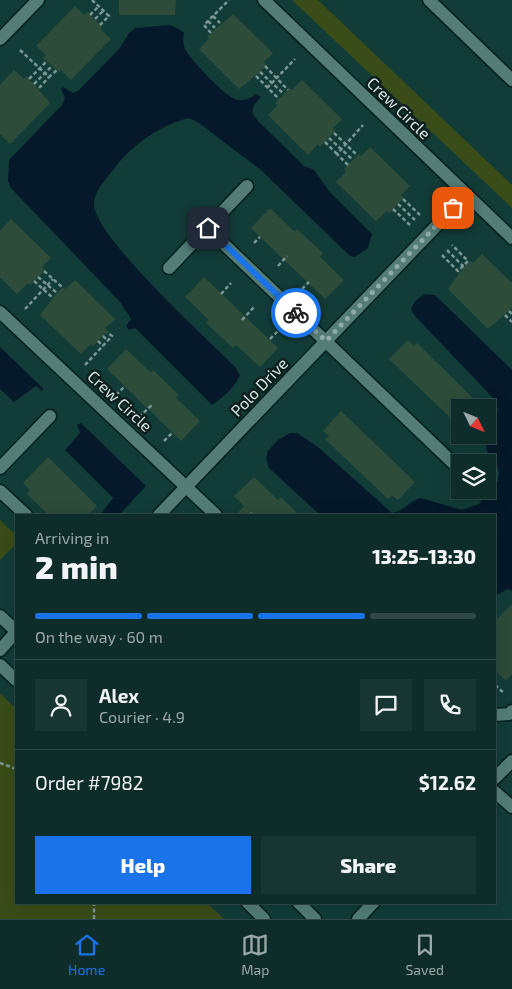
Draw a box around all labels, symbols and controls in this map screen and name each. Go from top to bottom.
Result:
street label: Crew Circle [364,73,435,143]
pin [432,187,474,229]
icon: bag [439,194,467,222]
pin [187,207,229,249]
icon: home [194,214,222,242]
courier [271,288,321,338]
icon: bike [282,299,310,327]
street label: Polo Drive [226,353,291,420]
street label: Crew Circle [84,366,156,435]
north arrow [451,399,496,444]
map controls [451,399,496,499]
button: layers [451,454,496,499]
text: Arriving in [35,528,109,547]
text: 13:25–13:30 [372,545,476,568]
text: 2 min [35,547,118,585]
text: On the way · 60 m [35,627,163,646]
button: person [35,679,87,731]
button: chat [360,679,412,731]
button: phone [424,679,476,731]
text: Alex [99,684,139,707]
text: Courier · 4.9 [99,707,185,726]
text: Order #7982 [35,771,144,794]
text: $12.62 [419,771,476,794]
button: Help [35,836,251,894]
button: Share [261,836,476,894]
tab: Home [68,931,105,978]
tab: Map [241,931,269,978]
tab: Saved [406,931,444,978]

